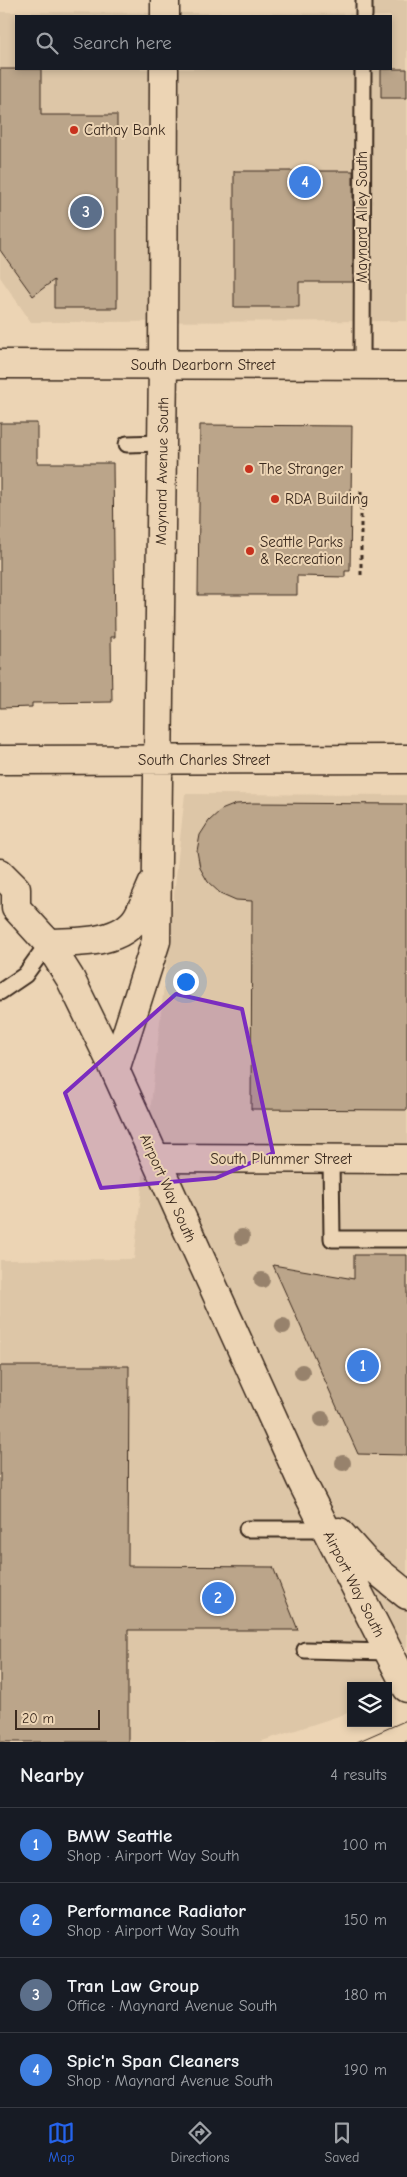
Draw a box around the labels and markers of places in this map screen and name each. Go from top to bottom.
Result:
place label: Cathay Bank [84,121,166,139]
marker: Cathay Bank [68,124,80,136]
pin: 4 [289,163,321,201]
pin: 3 [70,193,102,231]
place label: The Stranger [259,460,343,478]
marker: The Stranger [243,463,255,475]
place label: RDA Building [285,490,368,508]
marker: RDA Building [269,493,281,505]
place label: Seattle Parks & Recreation [260,533,343,568]
marker: Seattle Parks & Recreation [244,545,256,557]
pin: 1 [347,1347,379,1385]
pin: 2 [202,1579,234,1617]

